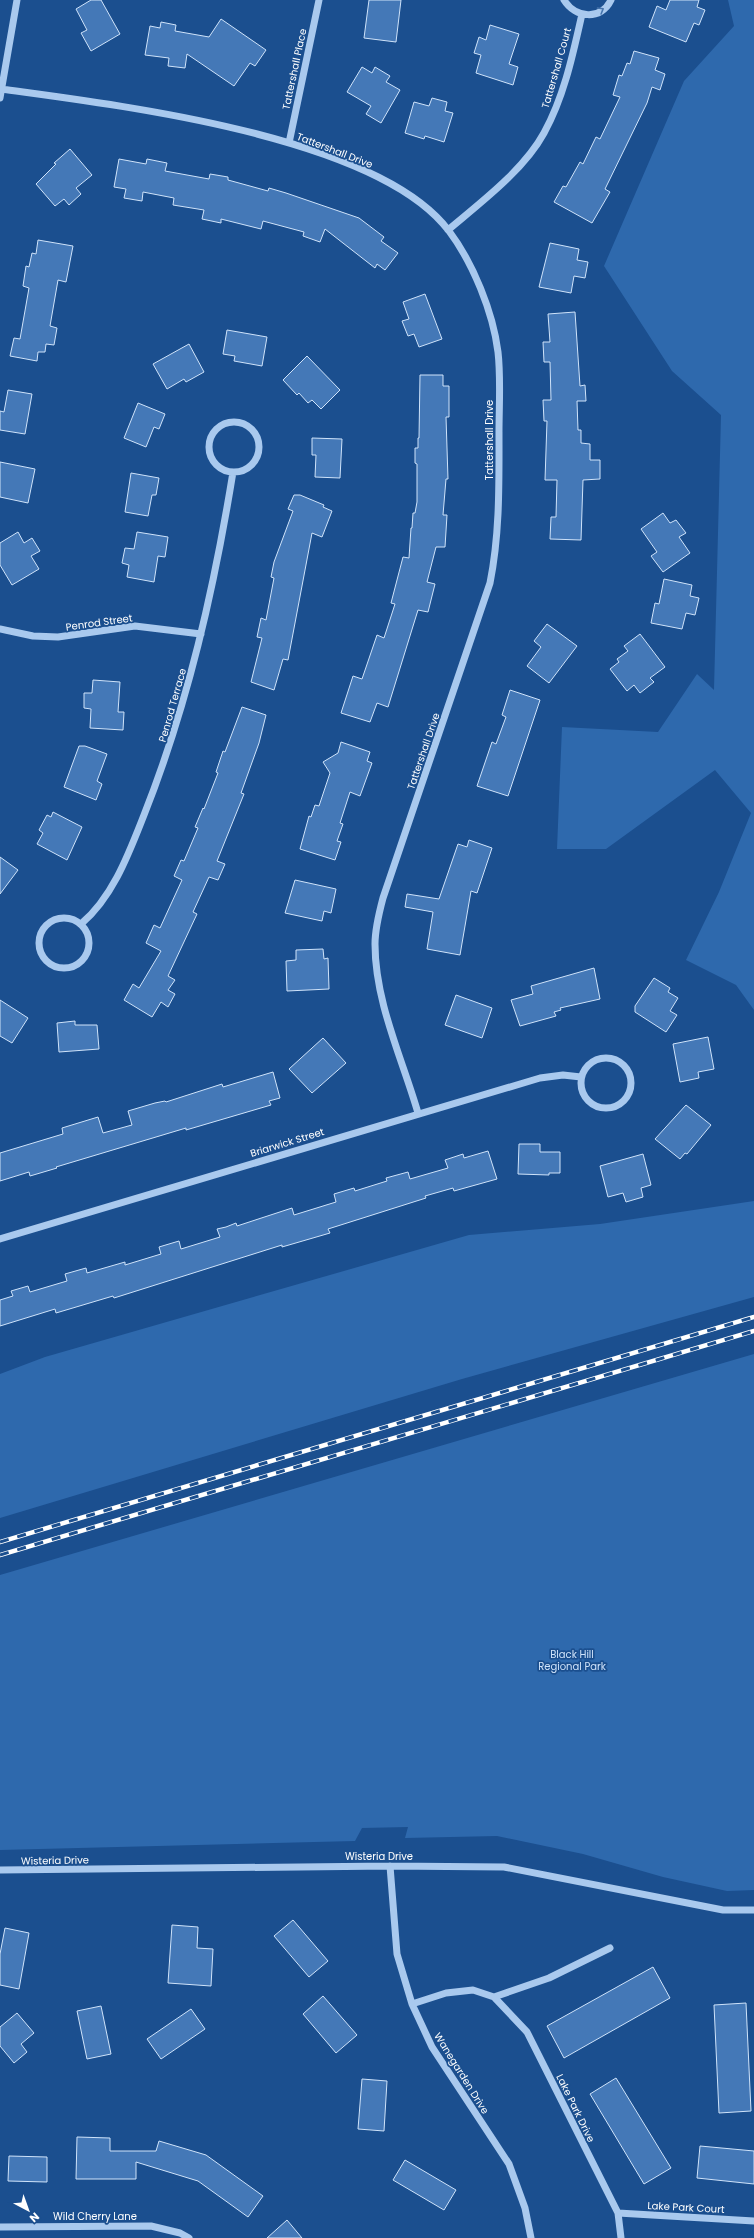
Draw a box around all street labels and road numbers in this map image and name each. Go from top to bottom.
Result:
street label: Tattershall Court [538,26,575,110]
street label: Tattershall Place [279,27,310,111]
street label: Tattershall Drive [295,129,375,172]
street label: Tattershall Drive [482,400,497,480]
street label: Penrod Street [65,610,134,635]
street label: Penrod Terrace [155,667,190,744]
street label: Tattershall Drive [403,711,444,792]
street label: Briarwick Street [248,1124,326,1161]
street label: Wisteria Drive [345,1849,413,1864]
street label: Wisteria Drive [21,1852,89,1869]
street label: Wanegarden Drive [430,2030,493,2117]
street label: Lake Park Drive [553,2072,599,2145]
street label: Lake Park Court [647,2198,725,2217]
street label: Wild Cherry Lane [53,2209,137,2224]

